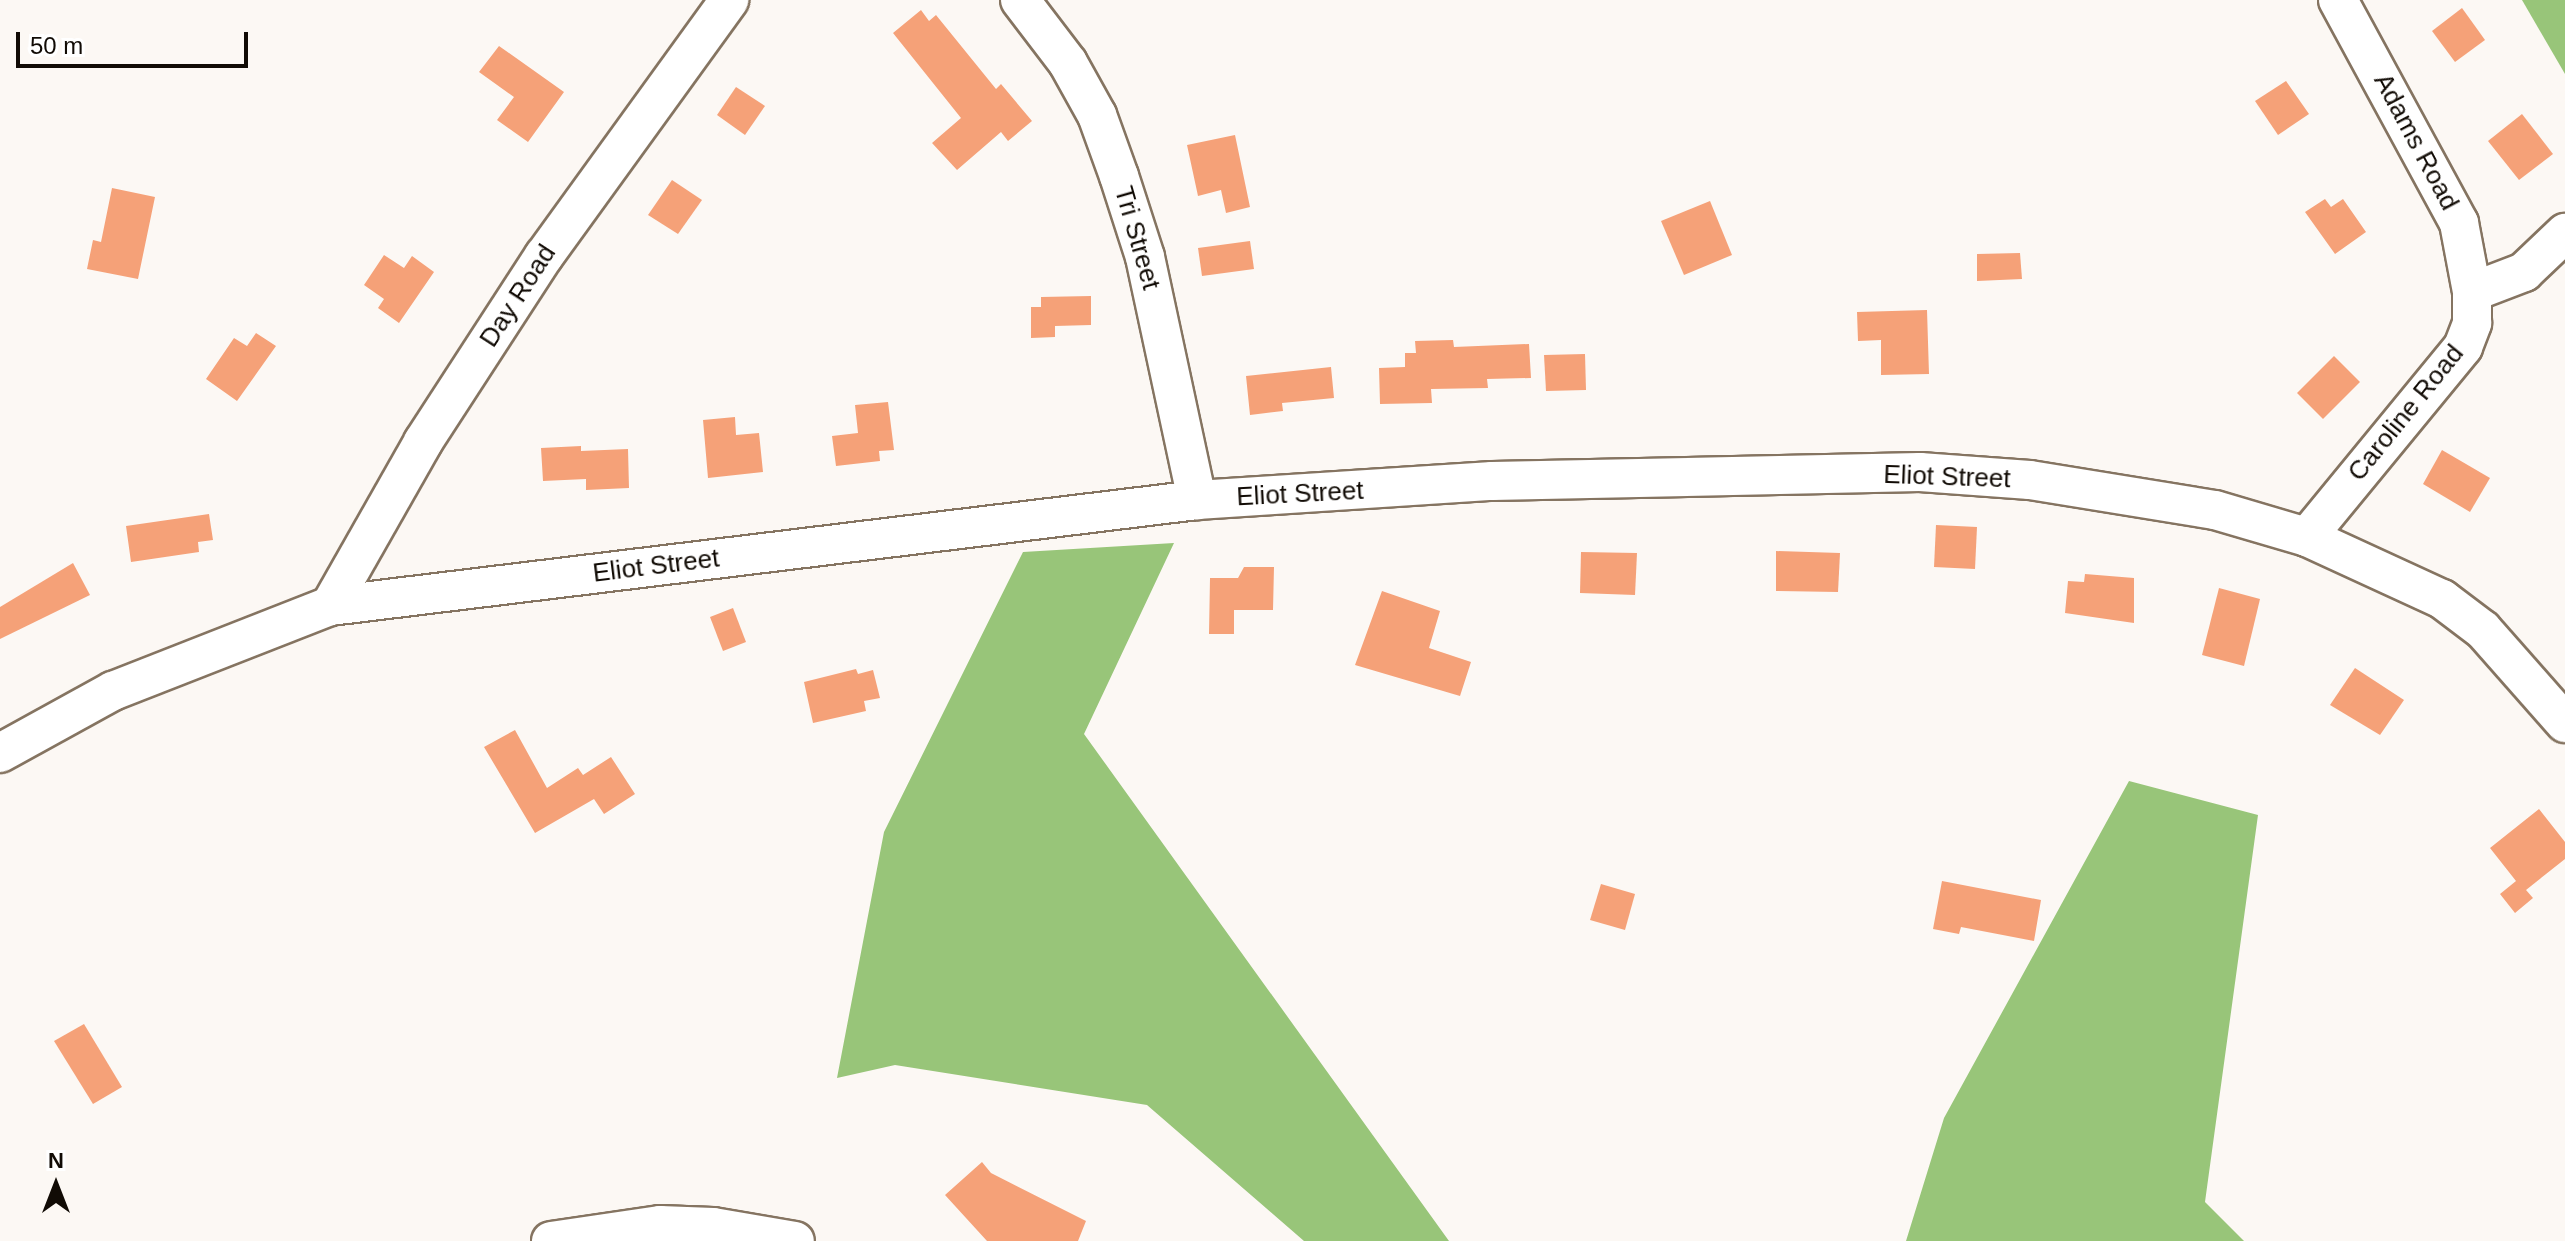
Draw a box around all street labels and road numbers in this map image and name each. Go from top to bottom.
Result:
street label: Adams Road [2367,68,2465,216]
street label: Tri Street [1107,183,1167,293]
street label: Day Road [473,239,563,353]
street label: Caroline Road [2342,339,2470,487]
street label: Eliot Street [1883,459,2011,495]
street label: Eliot Street [1236,475,1364,513]
street label: Eliot Street [591,543,721,589]

